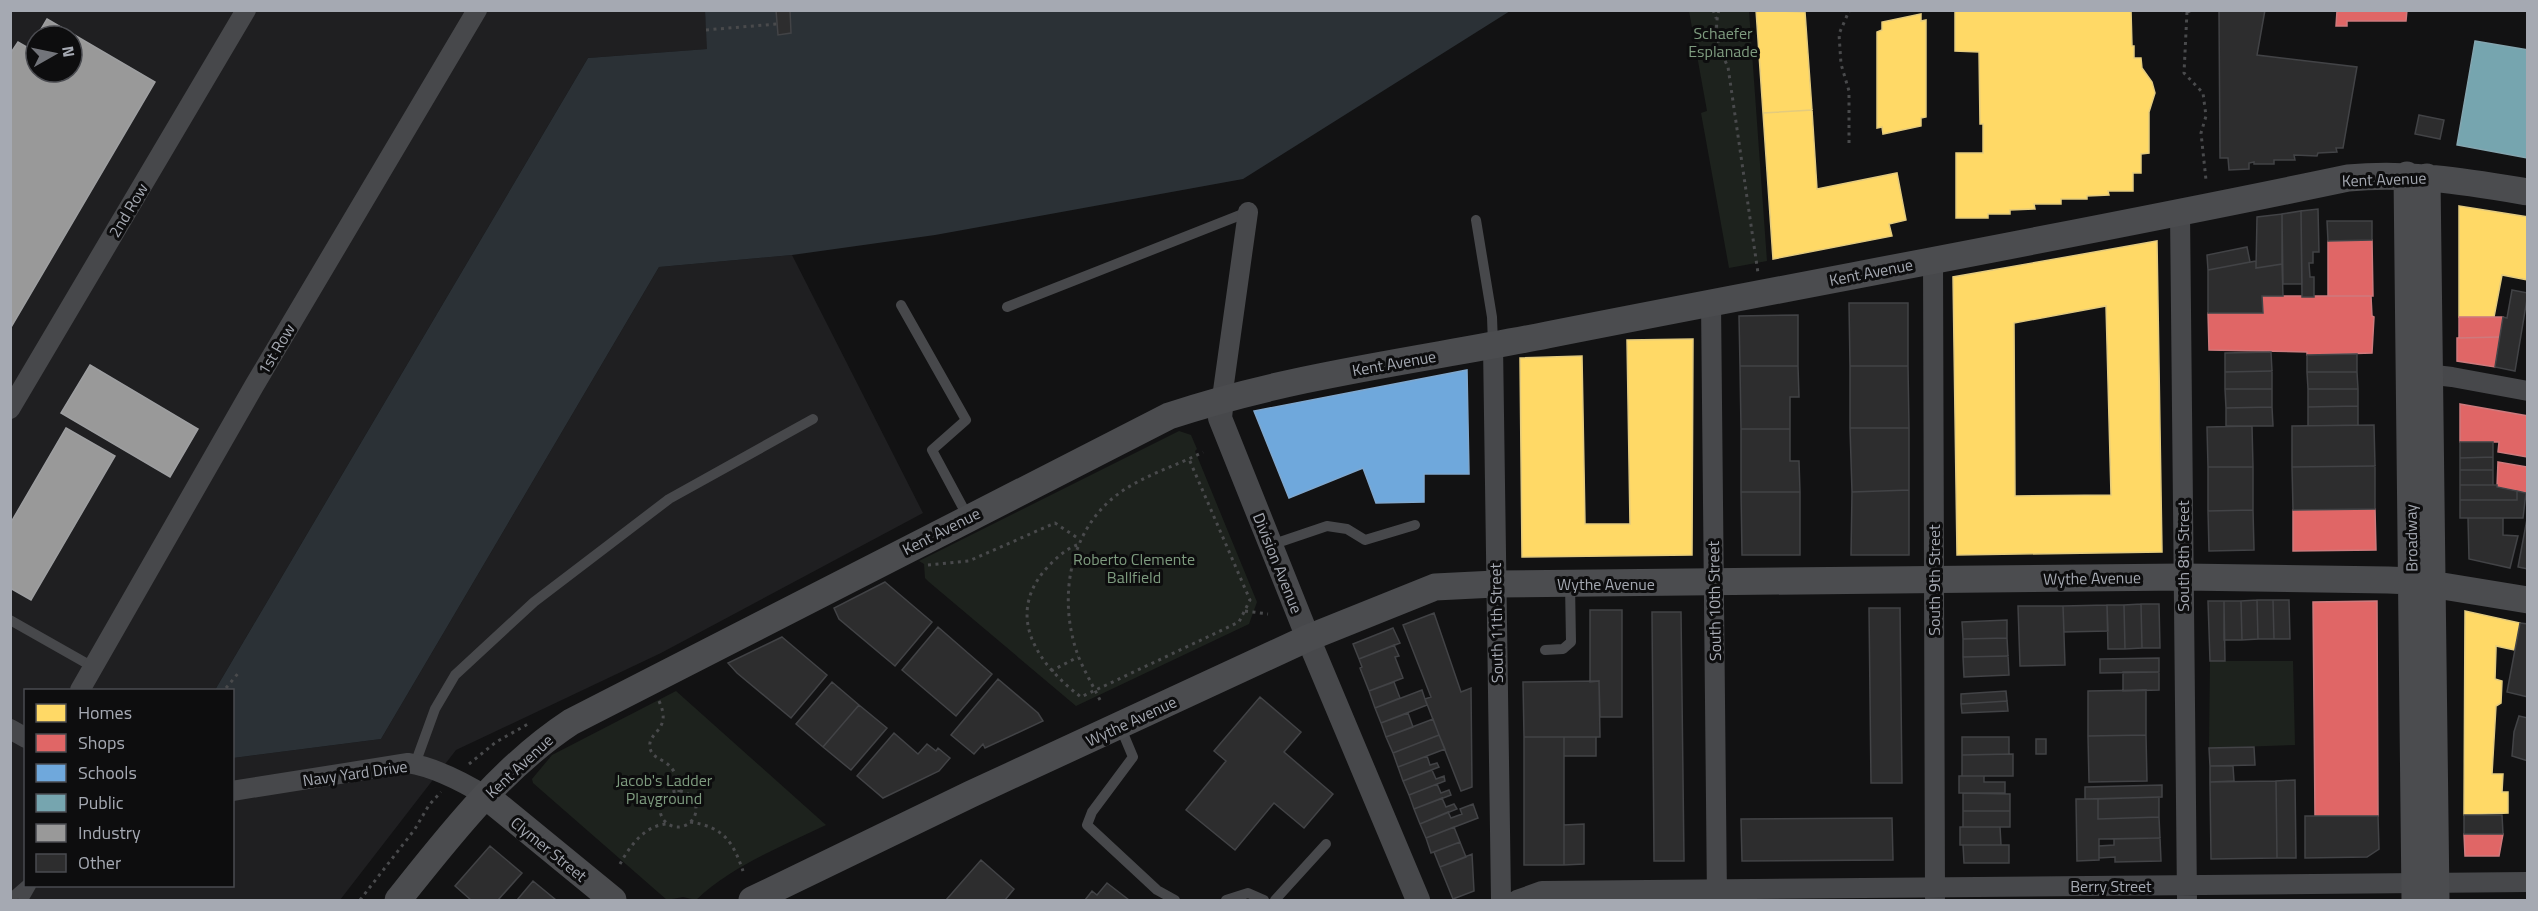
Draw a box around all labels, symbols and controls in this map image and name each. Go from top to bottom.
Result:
park label: Schaefer Esplanade [1688,21,1758,63]
north arrow [24,24,84,84]
text: N [56,44,82,59]
street label: Kent Avenue [2341,166,2427,192]
street label: 2nd Row [102,178,154,242]
street label: Kent Avenue [1827,252,1915,292]
street label: 1st Row [251,319,301,379]
street label: Kent Avenue [1350,344,1438,382]
street label: South 8th Street [2171,500,2195,612]
street label: Kent Avenue [898,501,984,561]
street label: Broadway [2398,504,2424,572]
street label: Division Avenue [1247,509,1309,617]
street label: South 9th Street [1922,524,1946,636]
street label: South 10th Street [1701,540,1727,661]
park label: Roberto Clemente Ballfield [1073,547,1195,589]
street label: South 11th Street [1483,562,1509,683]
street label: Wythe Avenue [2043,565,2141,591]
street label: Wythe Avenue [1557,572,1655,596]
legend [24,689,234,887]
street label: Wythe Avenue [1082,689,1180,753]
text: Homes [78,699,132,726]
street label: Kent Avenue [480,728,558,804]
text: Shops [78,729,125,756]
street label: Navy Yard Drive [301,754,409,792]
text: Schools [78,759,137,786]
park label: Jacob's Ladder Playground [616,768,713,810]
text: Public [78,789,124,816]
street label: Clymer Street [506,811,593,887]
text: Industry [78,819,141,846]
text: Other [78,849,121,876]
street label: Berry Street [2070,874,2152,898]

